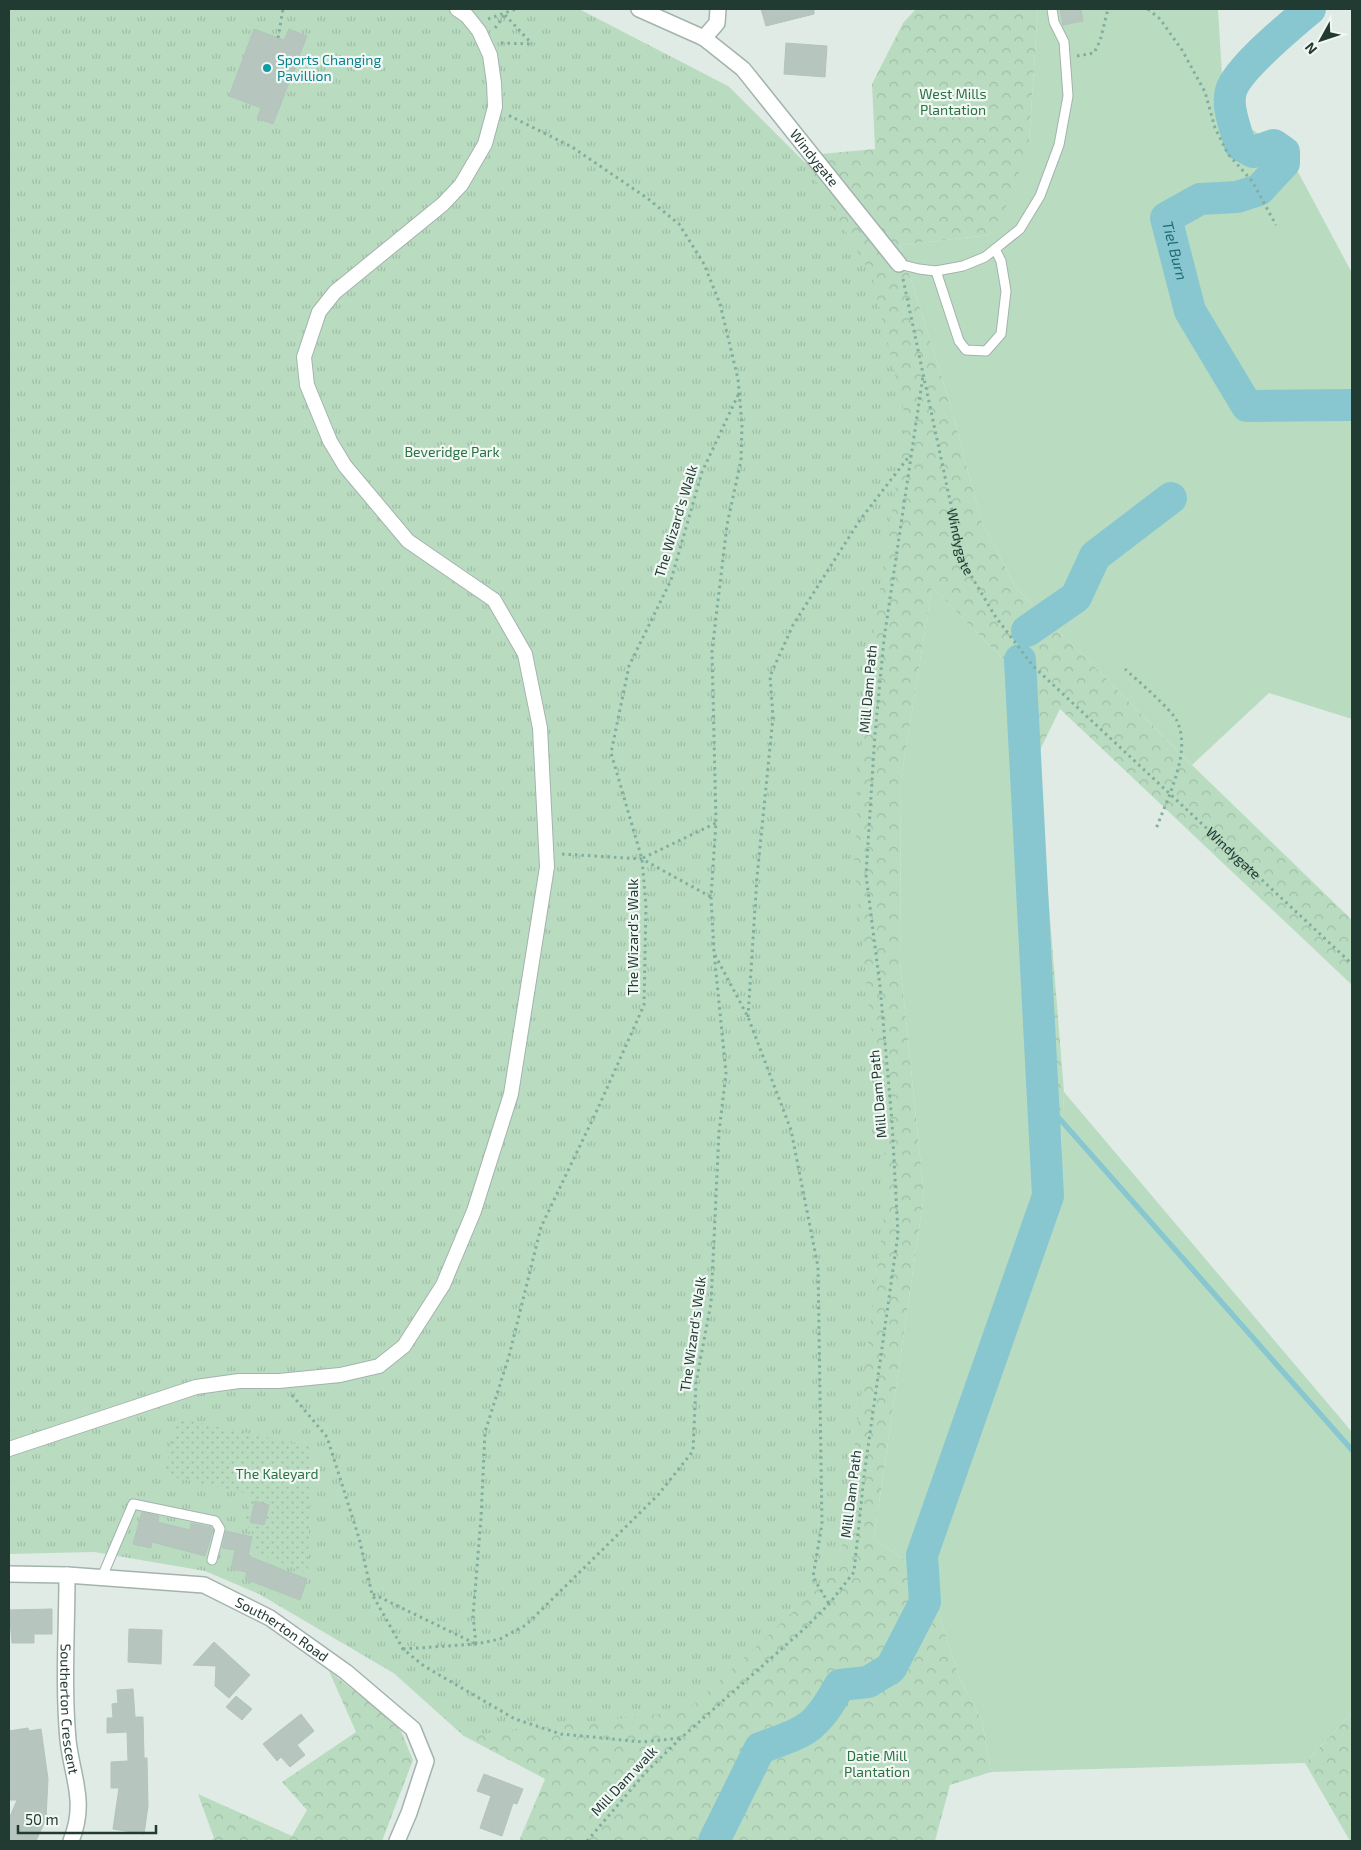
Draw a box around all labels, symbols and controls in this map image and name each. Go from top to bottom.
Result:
north arrow [1296,15,1346,65]
text: N [1301,39,1320,58]
place label: Sports Changing Pavillion [277,51,381,84]
marker: Sports Changing Pavillion [261,62,273,74]
park label: West Mills Plantation [919,85,987,118]
street label: Windygate [787,126,843,190]
water label: Tiel Burn [1159,219,1192,282]
park label: Beveridge Park [404,443,500,460]
street label: The Wizard's Walk [650,462,701,579]
street label: Windygate [944,507,978,578]
street label: Mill Dam Path [855,644,880,734]
street label: Windygate [1203,823,1265,882]
street label: The Wizard's Walk [624,879,641,995]
street label: Mill Dam Path [865,1049,890,1139]
street label: The Wizard's Walk [676,1275,709,1393]
street label: Mill Dam Path [837,1449,864,1539]
park label: The Kaleyard [235,1465,319,1482]
street label: Southerton Road [233,1593,332,1665]
street label: Southerton Crescent [57,1643,83,1776]
street label: Mill Dam walk [587,1742,660,1819]
park label: Datie Mill Plantation [844,1747,910,1780]
scale bar [18,1802,155,1834]
text: 50 m [25,1810,59,1828]

